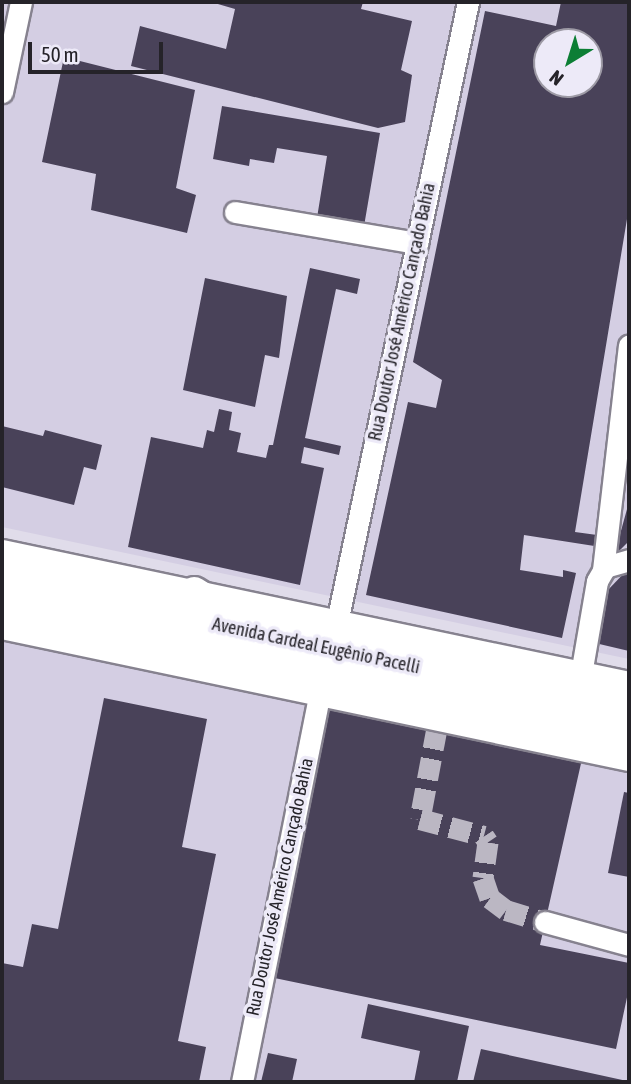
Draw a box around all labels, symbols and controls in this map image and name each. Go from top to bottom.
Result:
scale bar [32,28,166,72]
north arrow [533,28,603,98]
text: 50 m [41,42,79,66]
text: N [545,66,567,90]
street label: Rua Doutor José Américo Cançado Bahia [364,181,440,443]
street label: Avenida Cardeal Eugênio Pacelli [210,613,422,679]
street label: Rua Doutor José Américo Cançado Bahia [242,756,318,1018]

